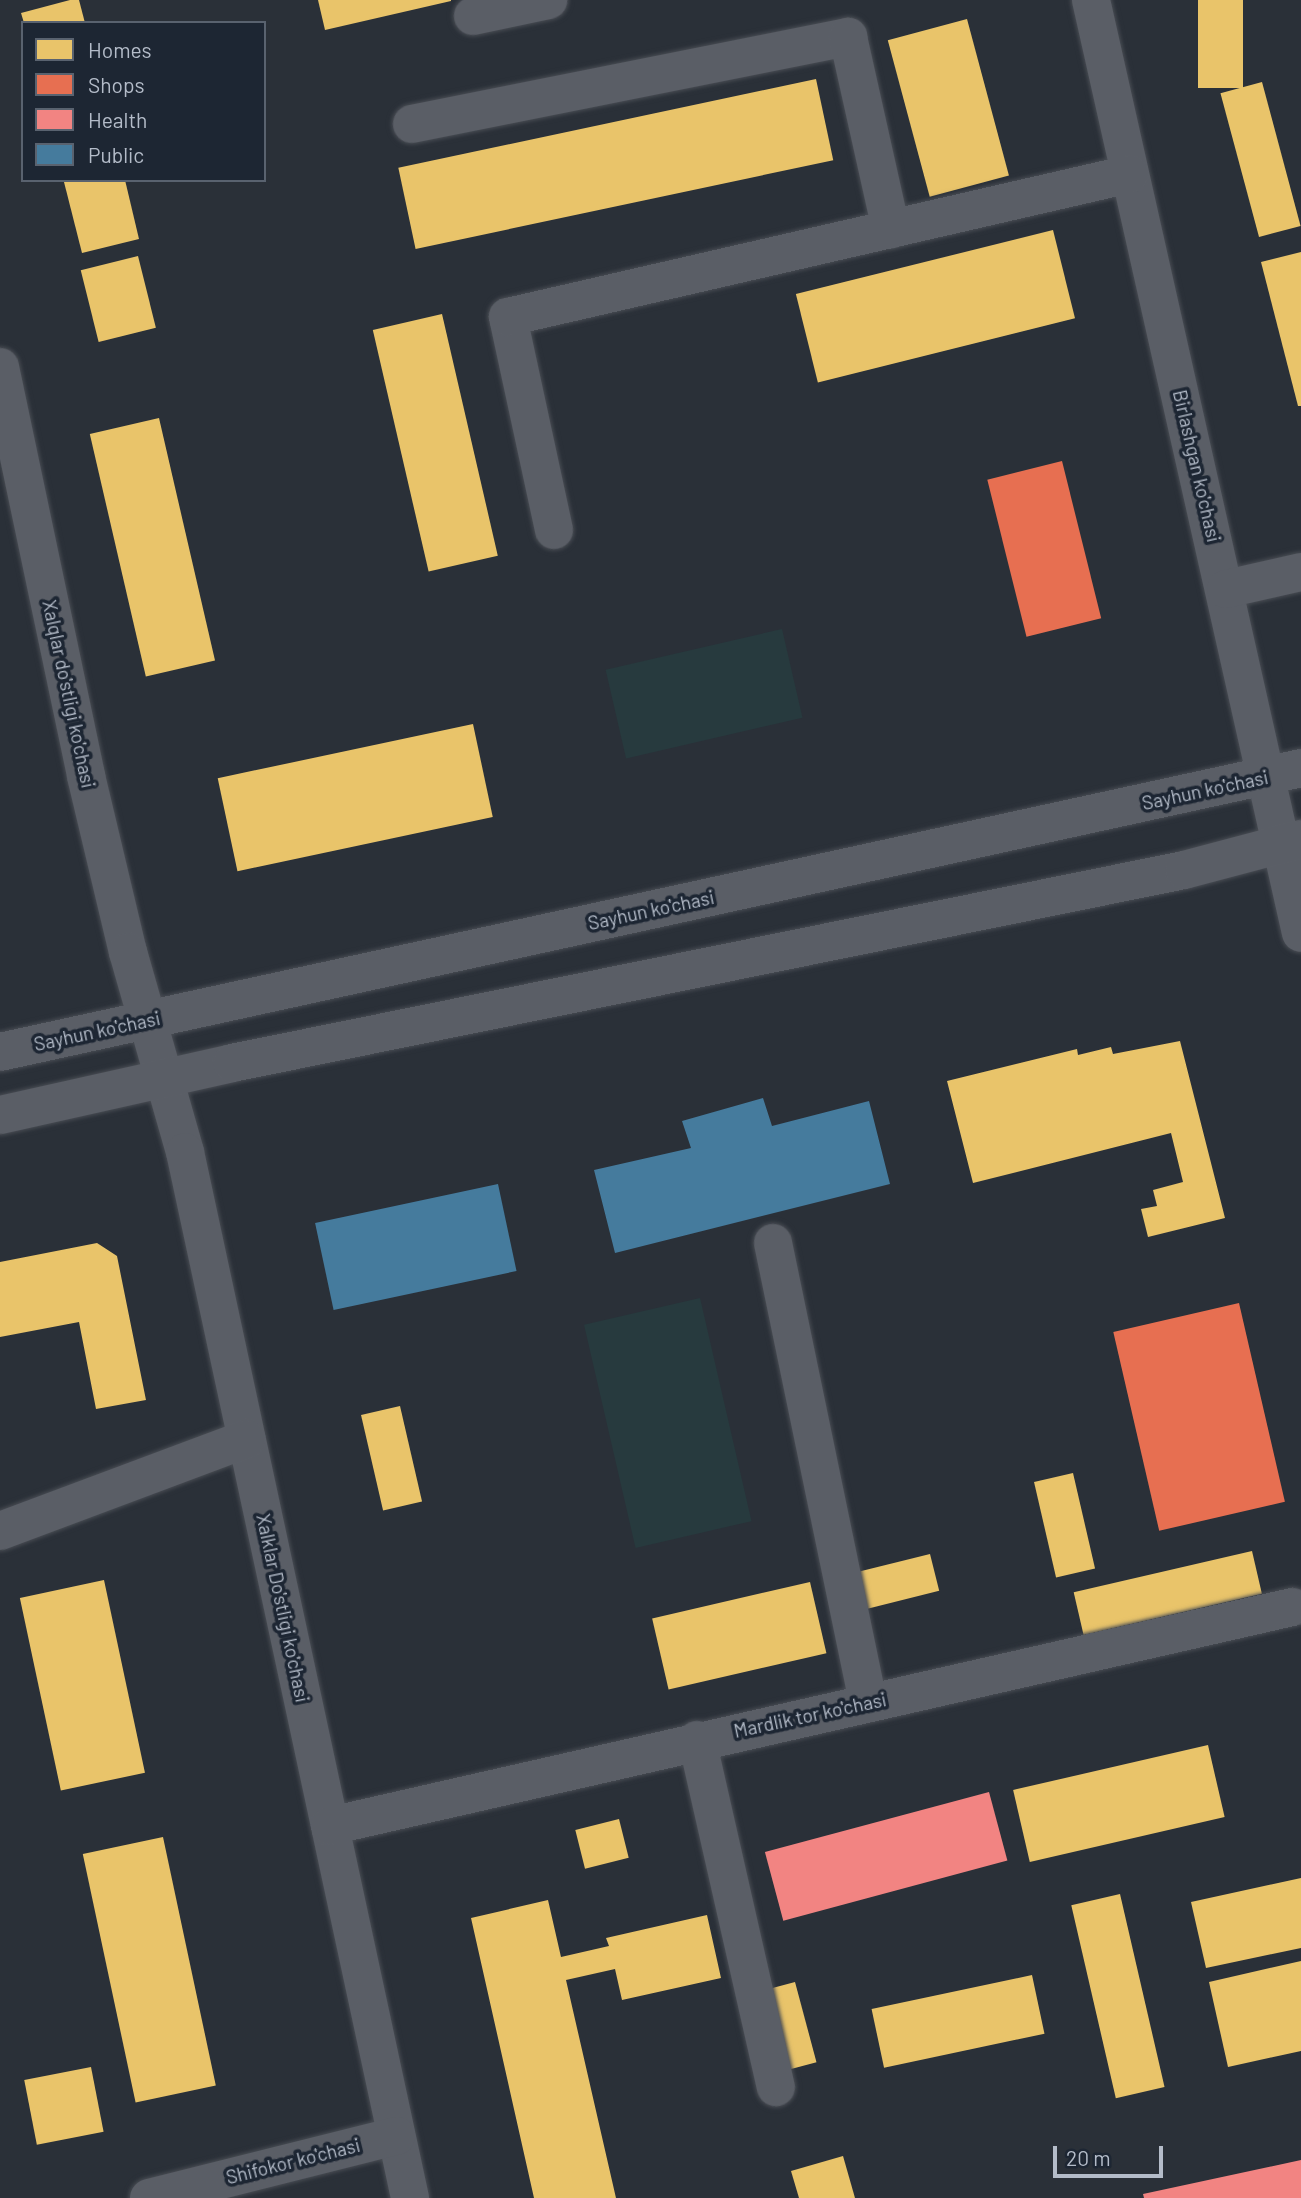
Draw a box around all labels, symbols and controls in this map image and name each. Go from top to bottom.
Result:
legend [21,21,266,182]
text: Homes [88,37,152,62]
text: Shops [88,72,145,97]
text: Health [88,107,147,132]
text: Public [88,142,144,167]
street label: Birlashgan ko'chasi [1168,388,1226,544]
street label: Xalqlar do'stligi ko'chasi [38,598,100,790]
street label: Sayhun ko'chasi [1140,765,1270,815]
street label: Sayhun ko'chasi [586,885,716,935]
street label: Sayhun ko'chasi [32,1006,162,1056]
street label: Xalklar Do'stligi ko'chasi [252,1512,314,1704]
street label: Mardlik tor ko'chasi [732,1688,888,1742]
scale bar [1056,2132,1166,2176]
street label: Shifokor ko'chasi [224,2133,362,2189]
text: 20 m [1066,2145,1111,2170]

